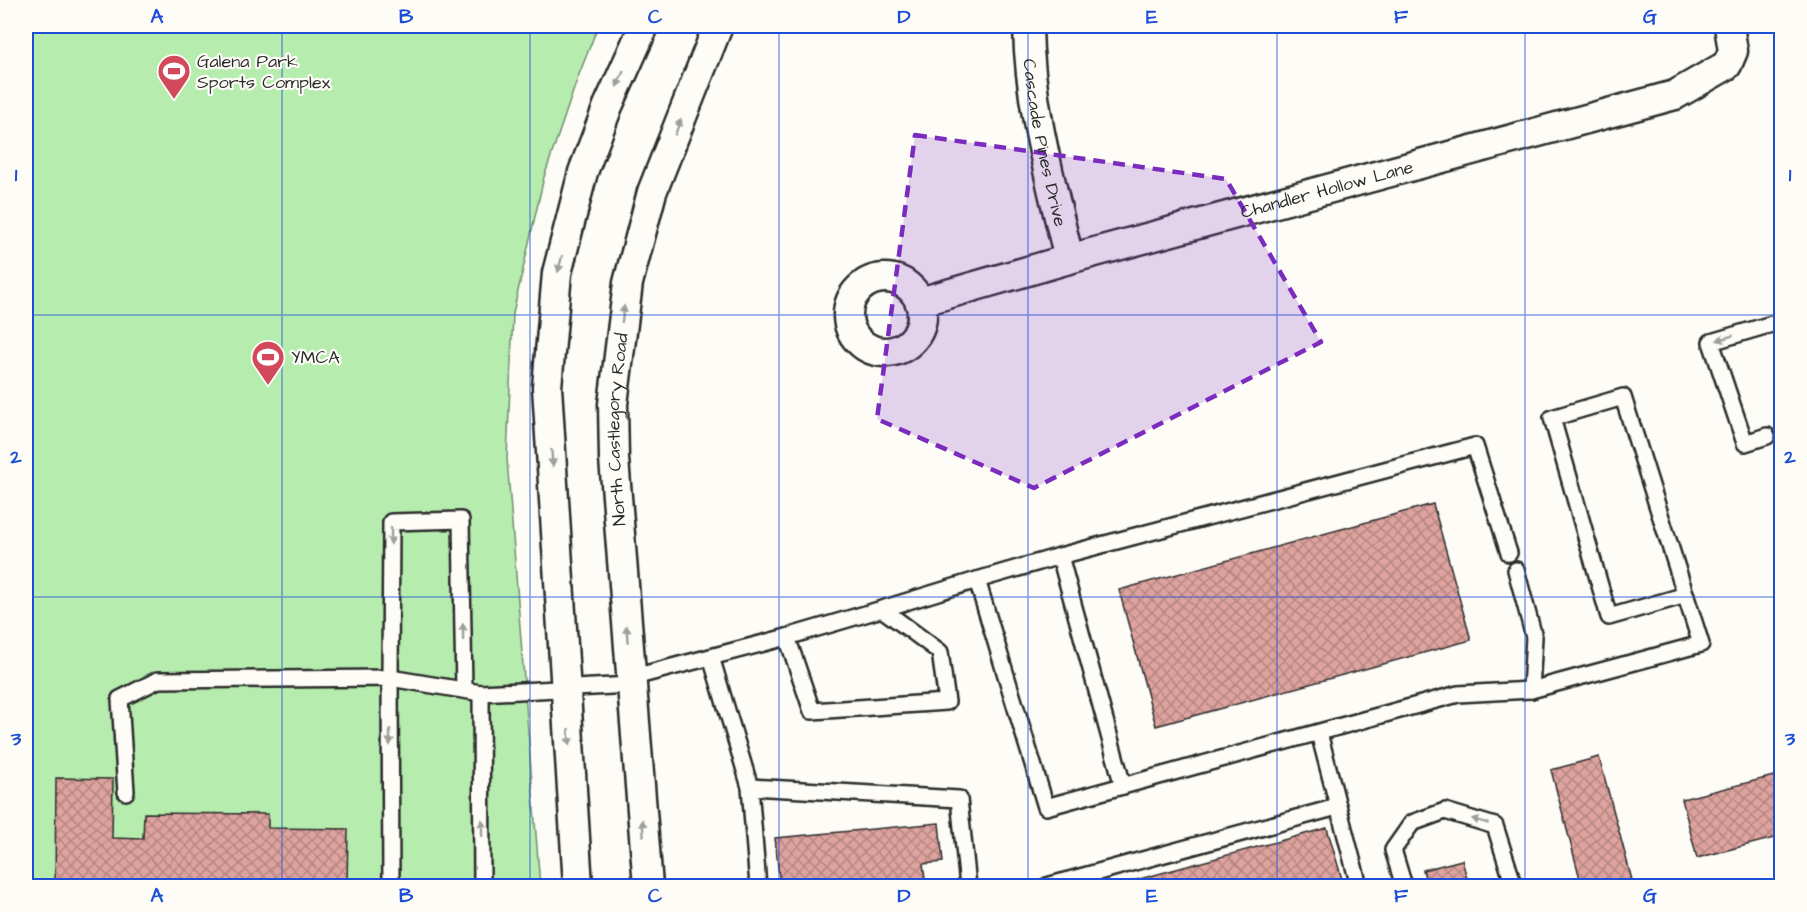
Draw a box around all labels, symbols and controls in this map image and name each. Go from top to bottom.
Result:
text: A [151,3,164,31]
text: B [399,3,414,31]
text: C [648,3,663,31]
text: D [898,3,911,31]
text: E [1146,3,1158,31]
text: F [1394,3,1409,31]
text: G [1643,3,1657,31]
place label: Galena Park Sports Complex [197,49,331,95]
sports icon: Galena Park Sports Complex [156,53,192,100]
street label: Cascade Pines Drive [1017,58,1073,229]
one-way arrow [615,70,624,87]
one-way arrow [673,118,683,136]
street label: Chandler Hollow Lane [1238,154,1416,225]
text: 1 [15,161,18,189]
text: 1 [1789,161,1792,189]
one-way arrow [554,255,564,273]
one-way arrow [619,304,628,323]
street label: North Castlegory Road [600,332,634,527]
one-way arrow [1716,333,1734,343]
sports icon: YMCA [250,339,286,386]
place label: YMCA [291,345,340,370]
text: 2 [9,443,22,471]
text: 2 [1783,443,1796,471]
one-way arrow [547,449,557,468]
one-way arrow [386,526,396,545]
one-way arrow [458,622,468,641]
one-way arrow [622,624,632,643]
text: 3 [10,725,22,753]
text: 3 [1784,725,1796,753]
one-way arrow [385,727,395,746]
one-way arrow [565,727,574,746]
one-way arrow [1471,816,1489,825]
one-way arrow [477,819,487,838]
one-way arrow [638,819,648,838]
text: A [151,882,164,910]
text: B [399,882,414,910]
text: C [648,882,663,910]
text: D [898,882,911,910]
text: E [1146,882,1158,910]
text: F [1394,882,1409,910]
text: G [1643,882,1657,910]

